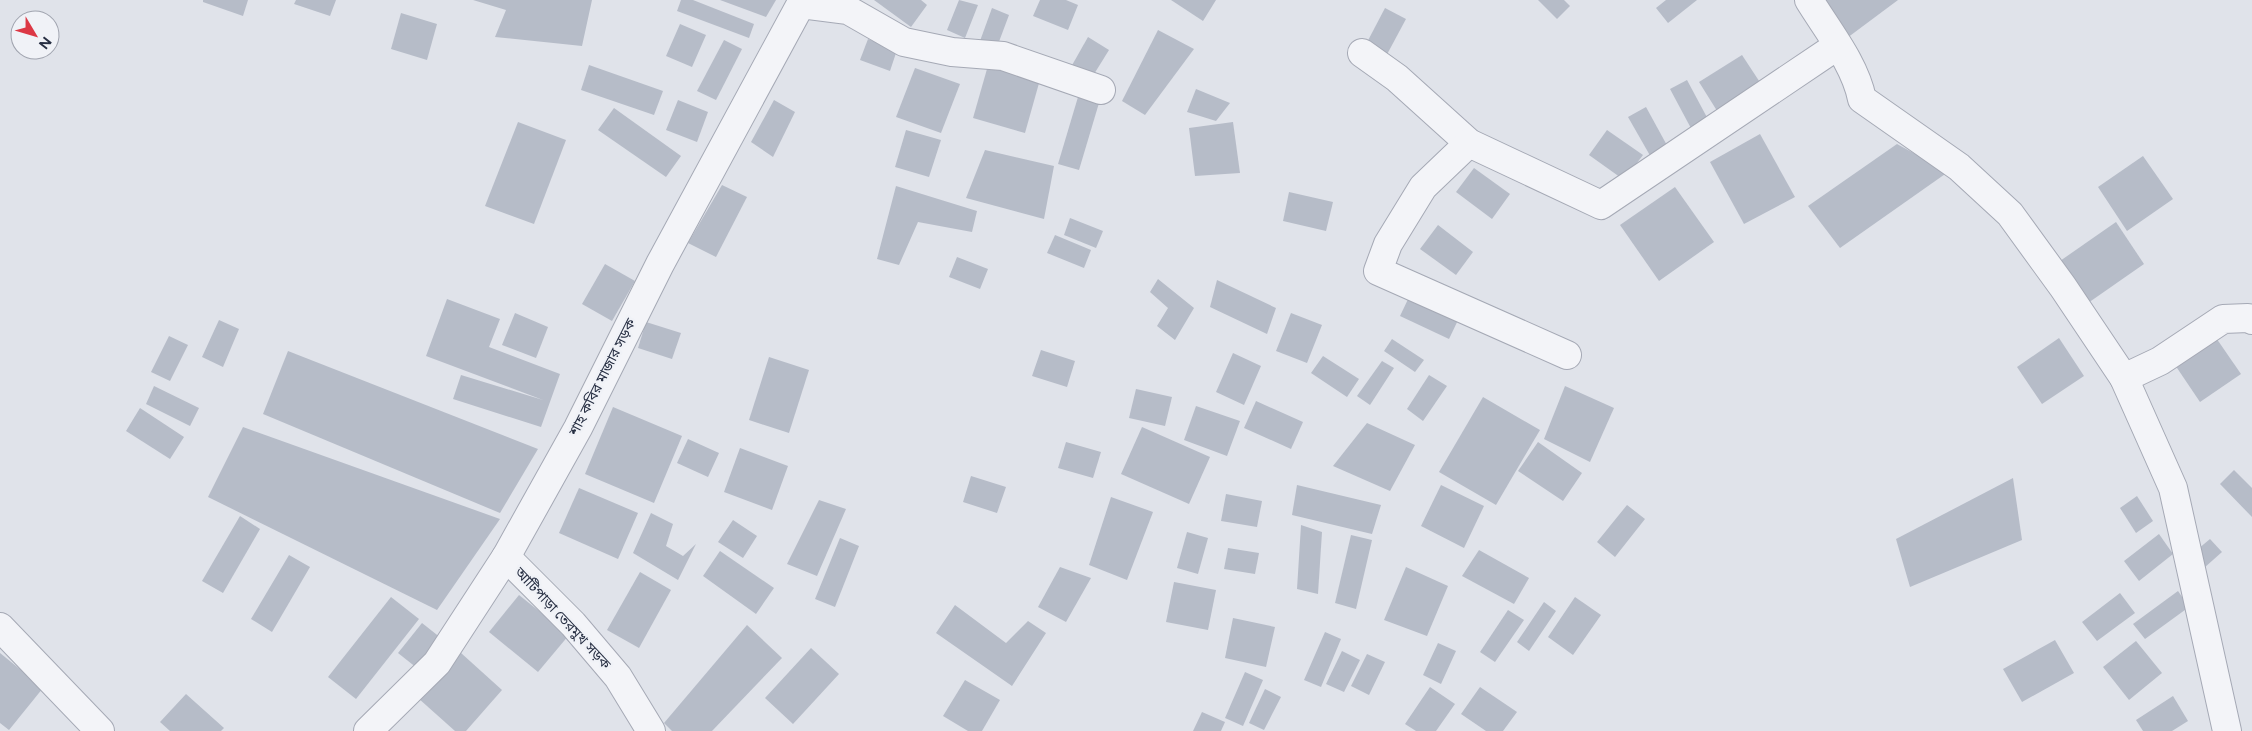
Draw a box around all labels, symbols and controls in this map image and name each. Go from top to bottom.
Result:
north arrow [10,10,60,60]
text: N [35,33,55,52]
street label: শাহ কবির মাজার সড়ক [565,315,640,440]
street label: আটিপাড়া তেরমুখ সড়ক [510,563,615,673]

